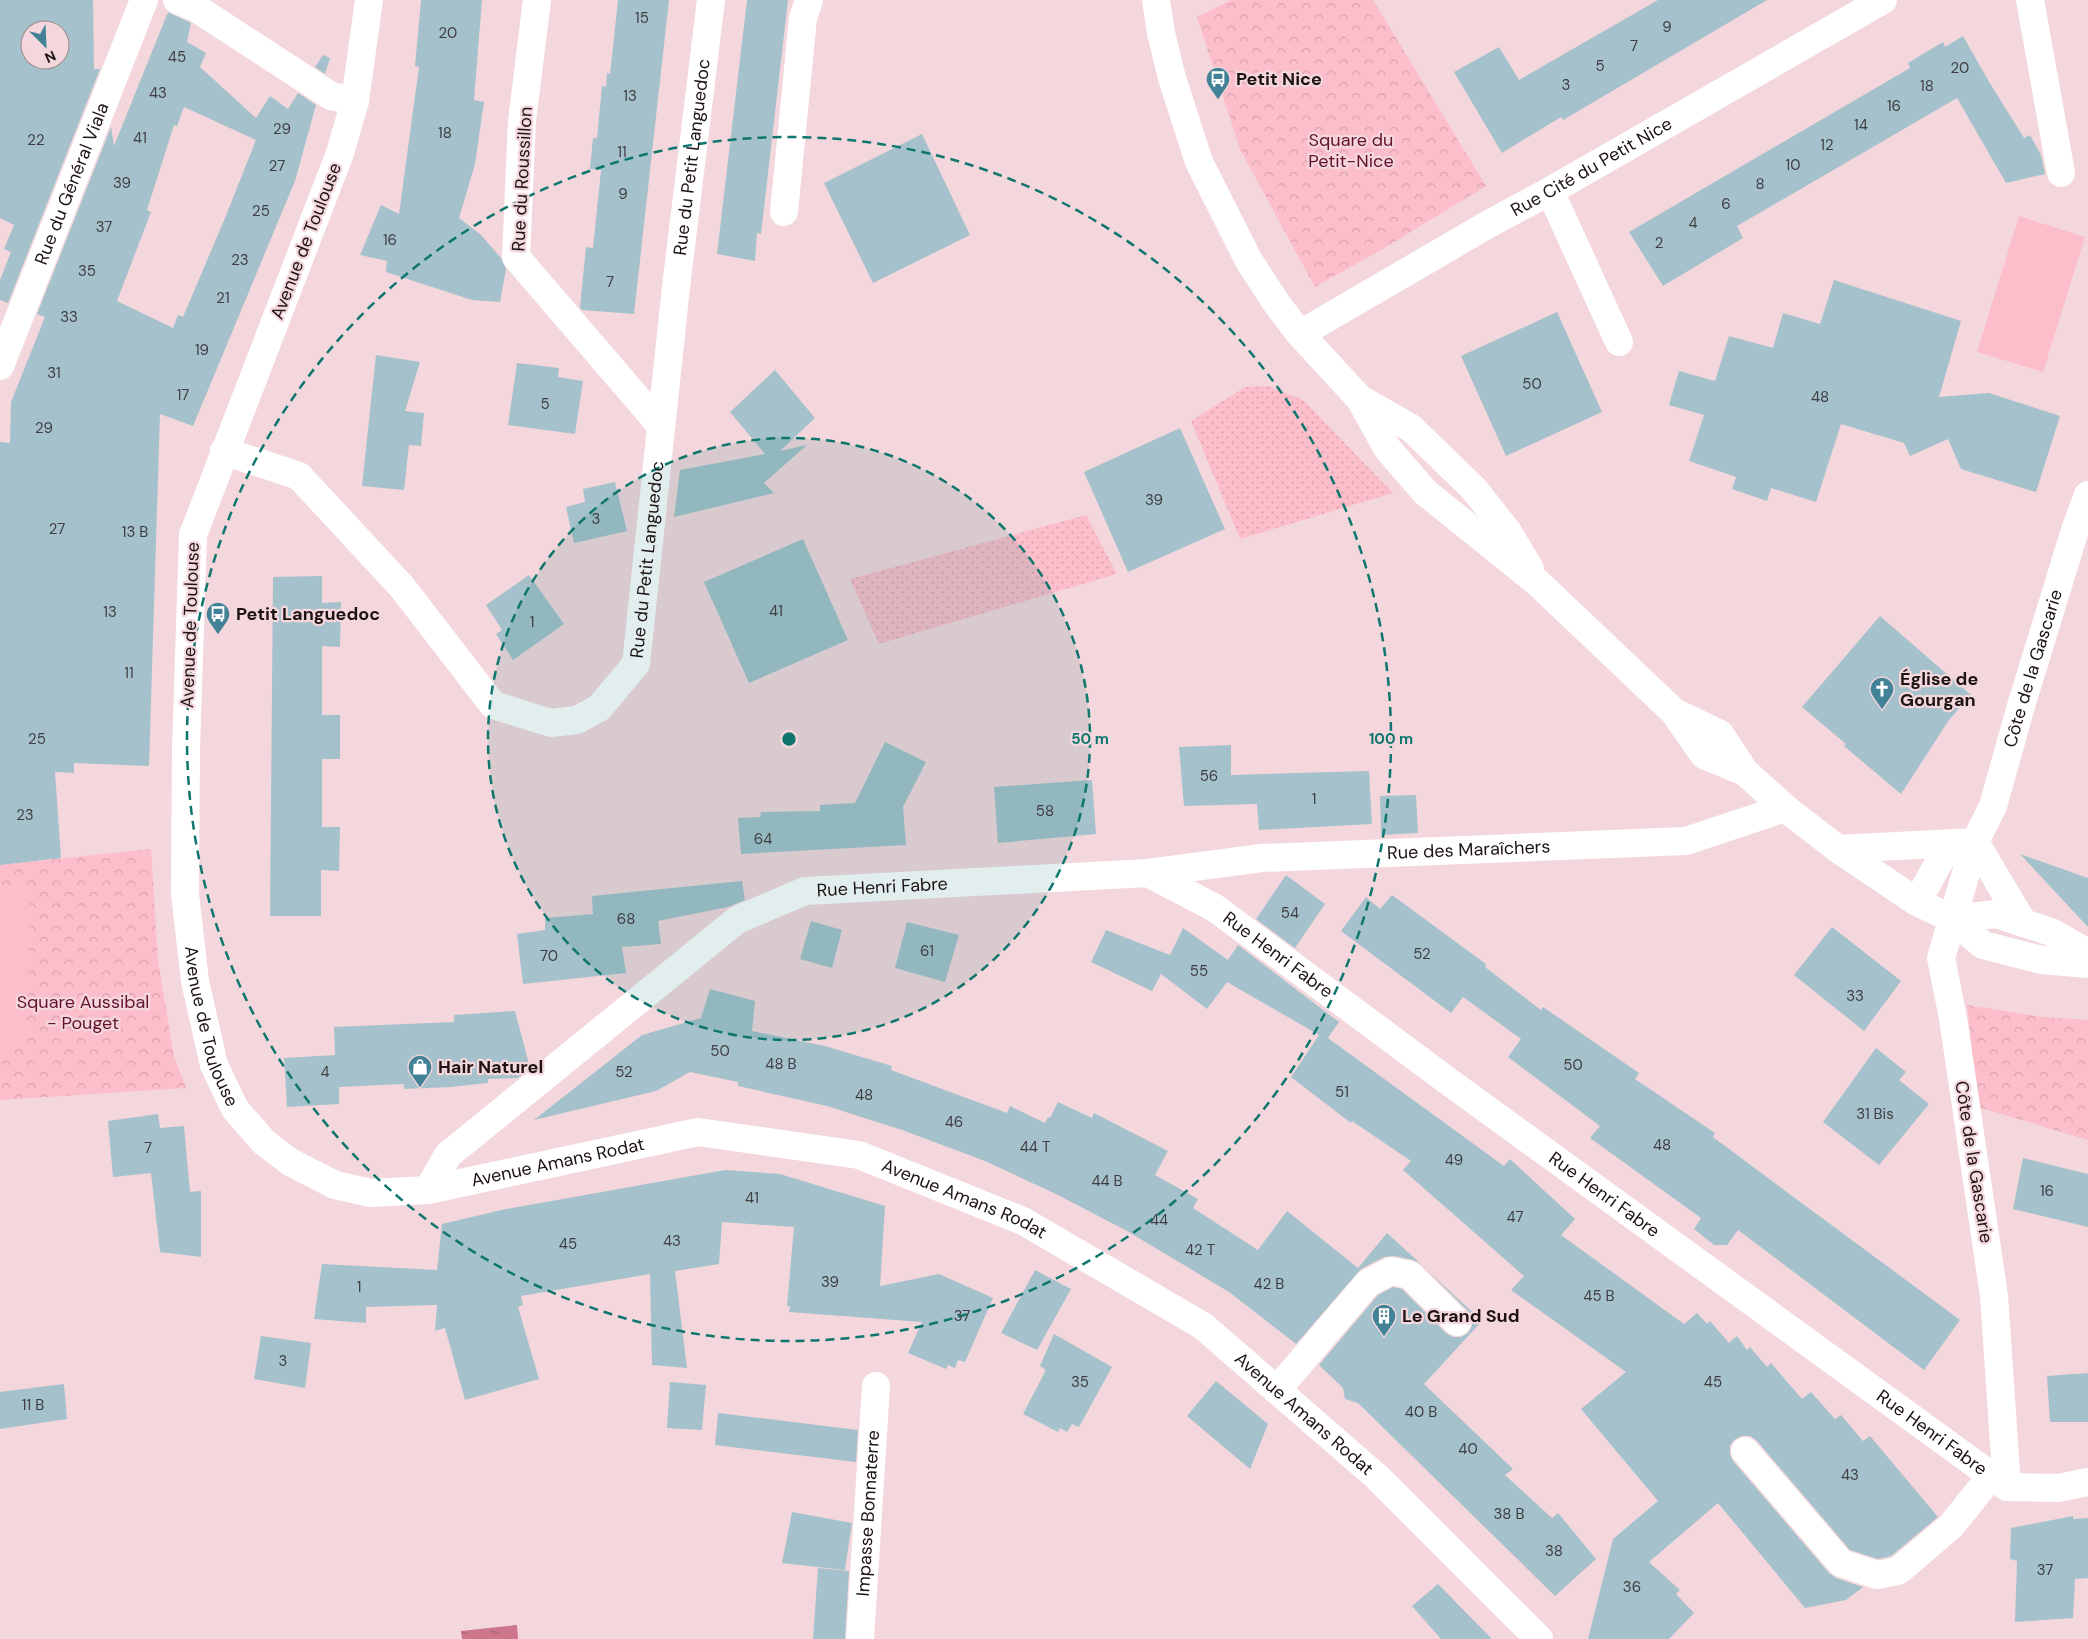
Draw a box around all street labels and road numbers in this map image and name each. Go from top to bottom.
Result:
street label: Rue du Petit Languedoc [668,57,716,257]
street label: Rue du Général Viala [29,99,114,268]
street label: Rue du Roussillon [506,106,538,252]
street label: Rue Cité du Petit Nice [1506,111,1676,222]
street label: Avenue de Toulouse [265,159,347,323]
street label: Rue du Petit Languedoc [625,460,669,659]
street label: Avenue de Toulouse [175,542,205,708]
street label: Côte de la Gascarie [1998,587,2068,750]
street label: Rue des Maraîchers [1387,834,1551,865]
street label: Rue Henri Fabre [816,872,948,902]
street label: Rue Henri Fabre [1218,906,1338,1004]
street label: Avenue de Toulouse [179,945,244,1111]
street label: Côte de la Gascarie [1949,1079,1999,1245]
street label: Avenue Amans Rodat [469,1132,647,1192]
street label: Rue Henri Fabre [1544,1146,1664,1243]
street label: Avenue Amans Rodat [878,1153,1051,1244]
street label: Avenue Amans Rodat [1229,1347,1379,1481]
street label: Rue Henri Fabre [1872,1384,1992,1481]
street label: Impasse Bonnaterre [851,1429,885,1597]

